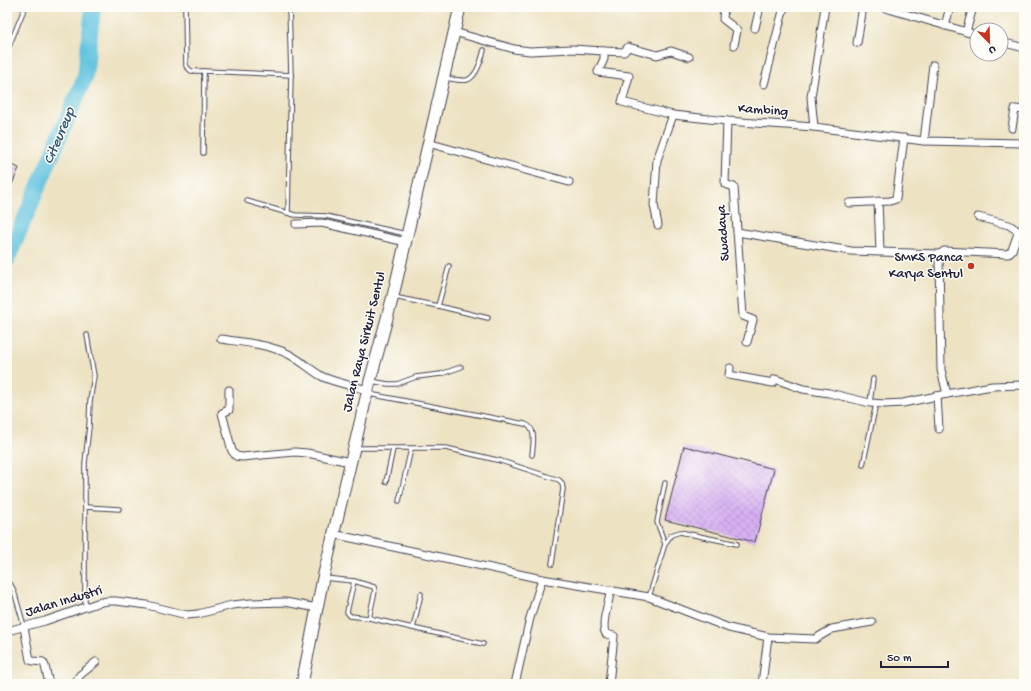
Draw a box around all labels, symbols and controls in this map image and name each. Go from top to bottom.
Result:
north arrow [969,22,1009,62]
text: U [986,43,997,56]
street label: Kambing [737,101,789,121]
water label: Citeureup [40,103,81,167]
street label: Swadaya [713,203,734,261]
place label: SMKS Panca Karya Sentul [889,250,964,283]
marker: SMKS Panca Karya Sentul [966,261,976,271]
street label: Jalan Raya Sirkuit Sentul [339,270,391,414]
street label: Jalan Industri [23,582,105,622]
scale bar [881,643,948,669]
text: 50 m [887,652,912,666]

